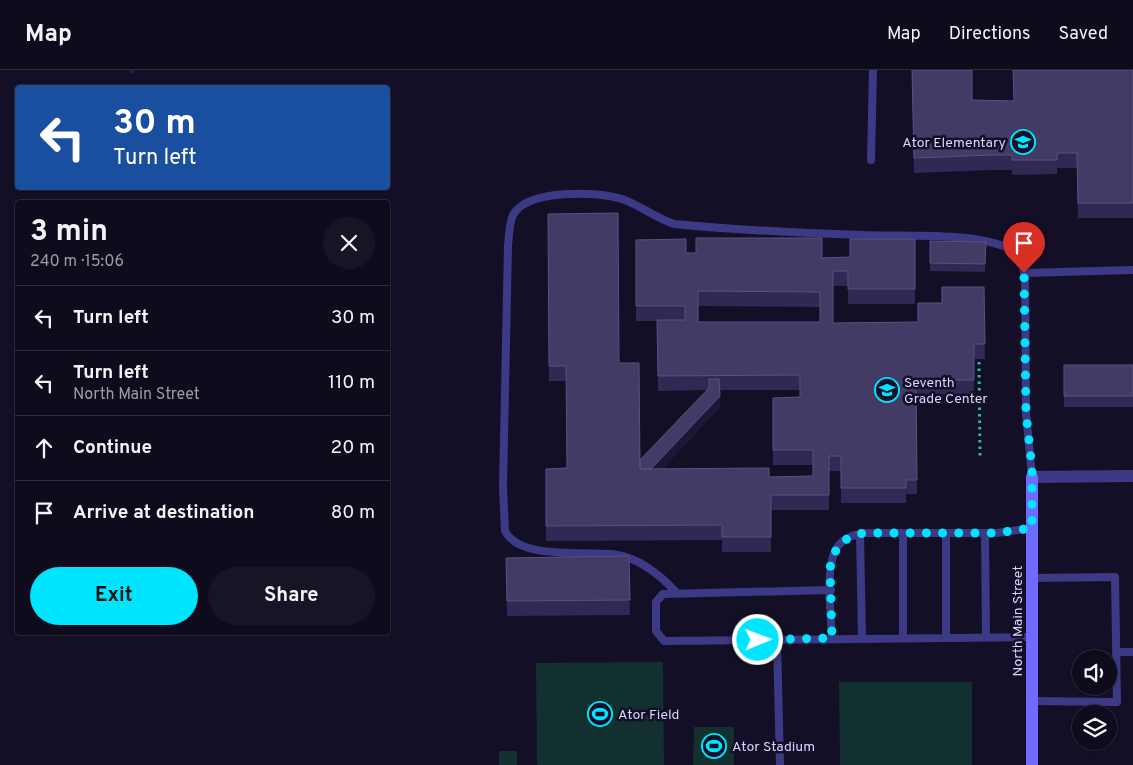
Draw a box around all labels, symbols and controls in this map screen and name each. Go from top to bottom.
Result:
text: Map [25,20,72,50]
text: Map [887,23,921,46]
text: Directions [949,23,1031,46]
text: Saved [1059,23,1108,46]
text: 30 m [113,102,196,146]
icon: left [30,105,95,170]
school or university icon: Ator Elementary [1010,129,1036,155]
place label: Ator Elementary [902,135,1006,152]
text: Turn left [113,145,196,172]
text: 3 min [30,214,108,251]
button: close [323,217,375,269]
pin [1003,222,1045,273]
icon: arrive [1010,229,1038,257]
text: 240 m · 15:06 [30,252,124,272]
icon: left [30,304,58,332]
text: Turn left [73,306,149,330]
text: 30 m [331,306,375,330]
text: Turn left [73,361,149,385]
icon: left [30,369,58,397]
text: 110 m [328,371,375,395]
place label: Seventh Grade Center [904,375,988,408]
school or university icon: Seventh Grade Center [874,377,900,403]
text: North Main Street [73,385,200,405]
icon: ahead [30,434,58,462]
text: Continue [73,436,152,460]
text: 20 m [331,436,375,460]
icon: arrive [30,499,58,527]
text: Arrive at destination [73,501,254,525]
text: 80 m [331,501,375,525]
street label: North Main Street [1010,566,1027,677]
button: Exit [30,567,198,625]
button: Share [208,567,375,625]
position arrow [731,613,783,665]
map controls [1072,650,1117,750]
button: sound [1072,650,1117,695]
sports icon: Ator Field [587,701,613,727]
button: layers [1072,705,1117,750]
place label: Ator Field [618,707,679,724]
sports icon: Ator Stadium [701,733,727,759]
place label: Ator Stadium [732,739,815,756]

